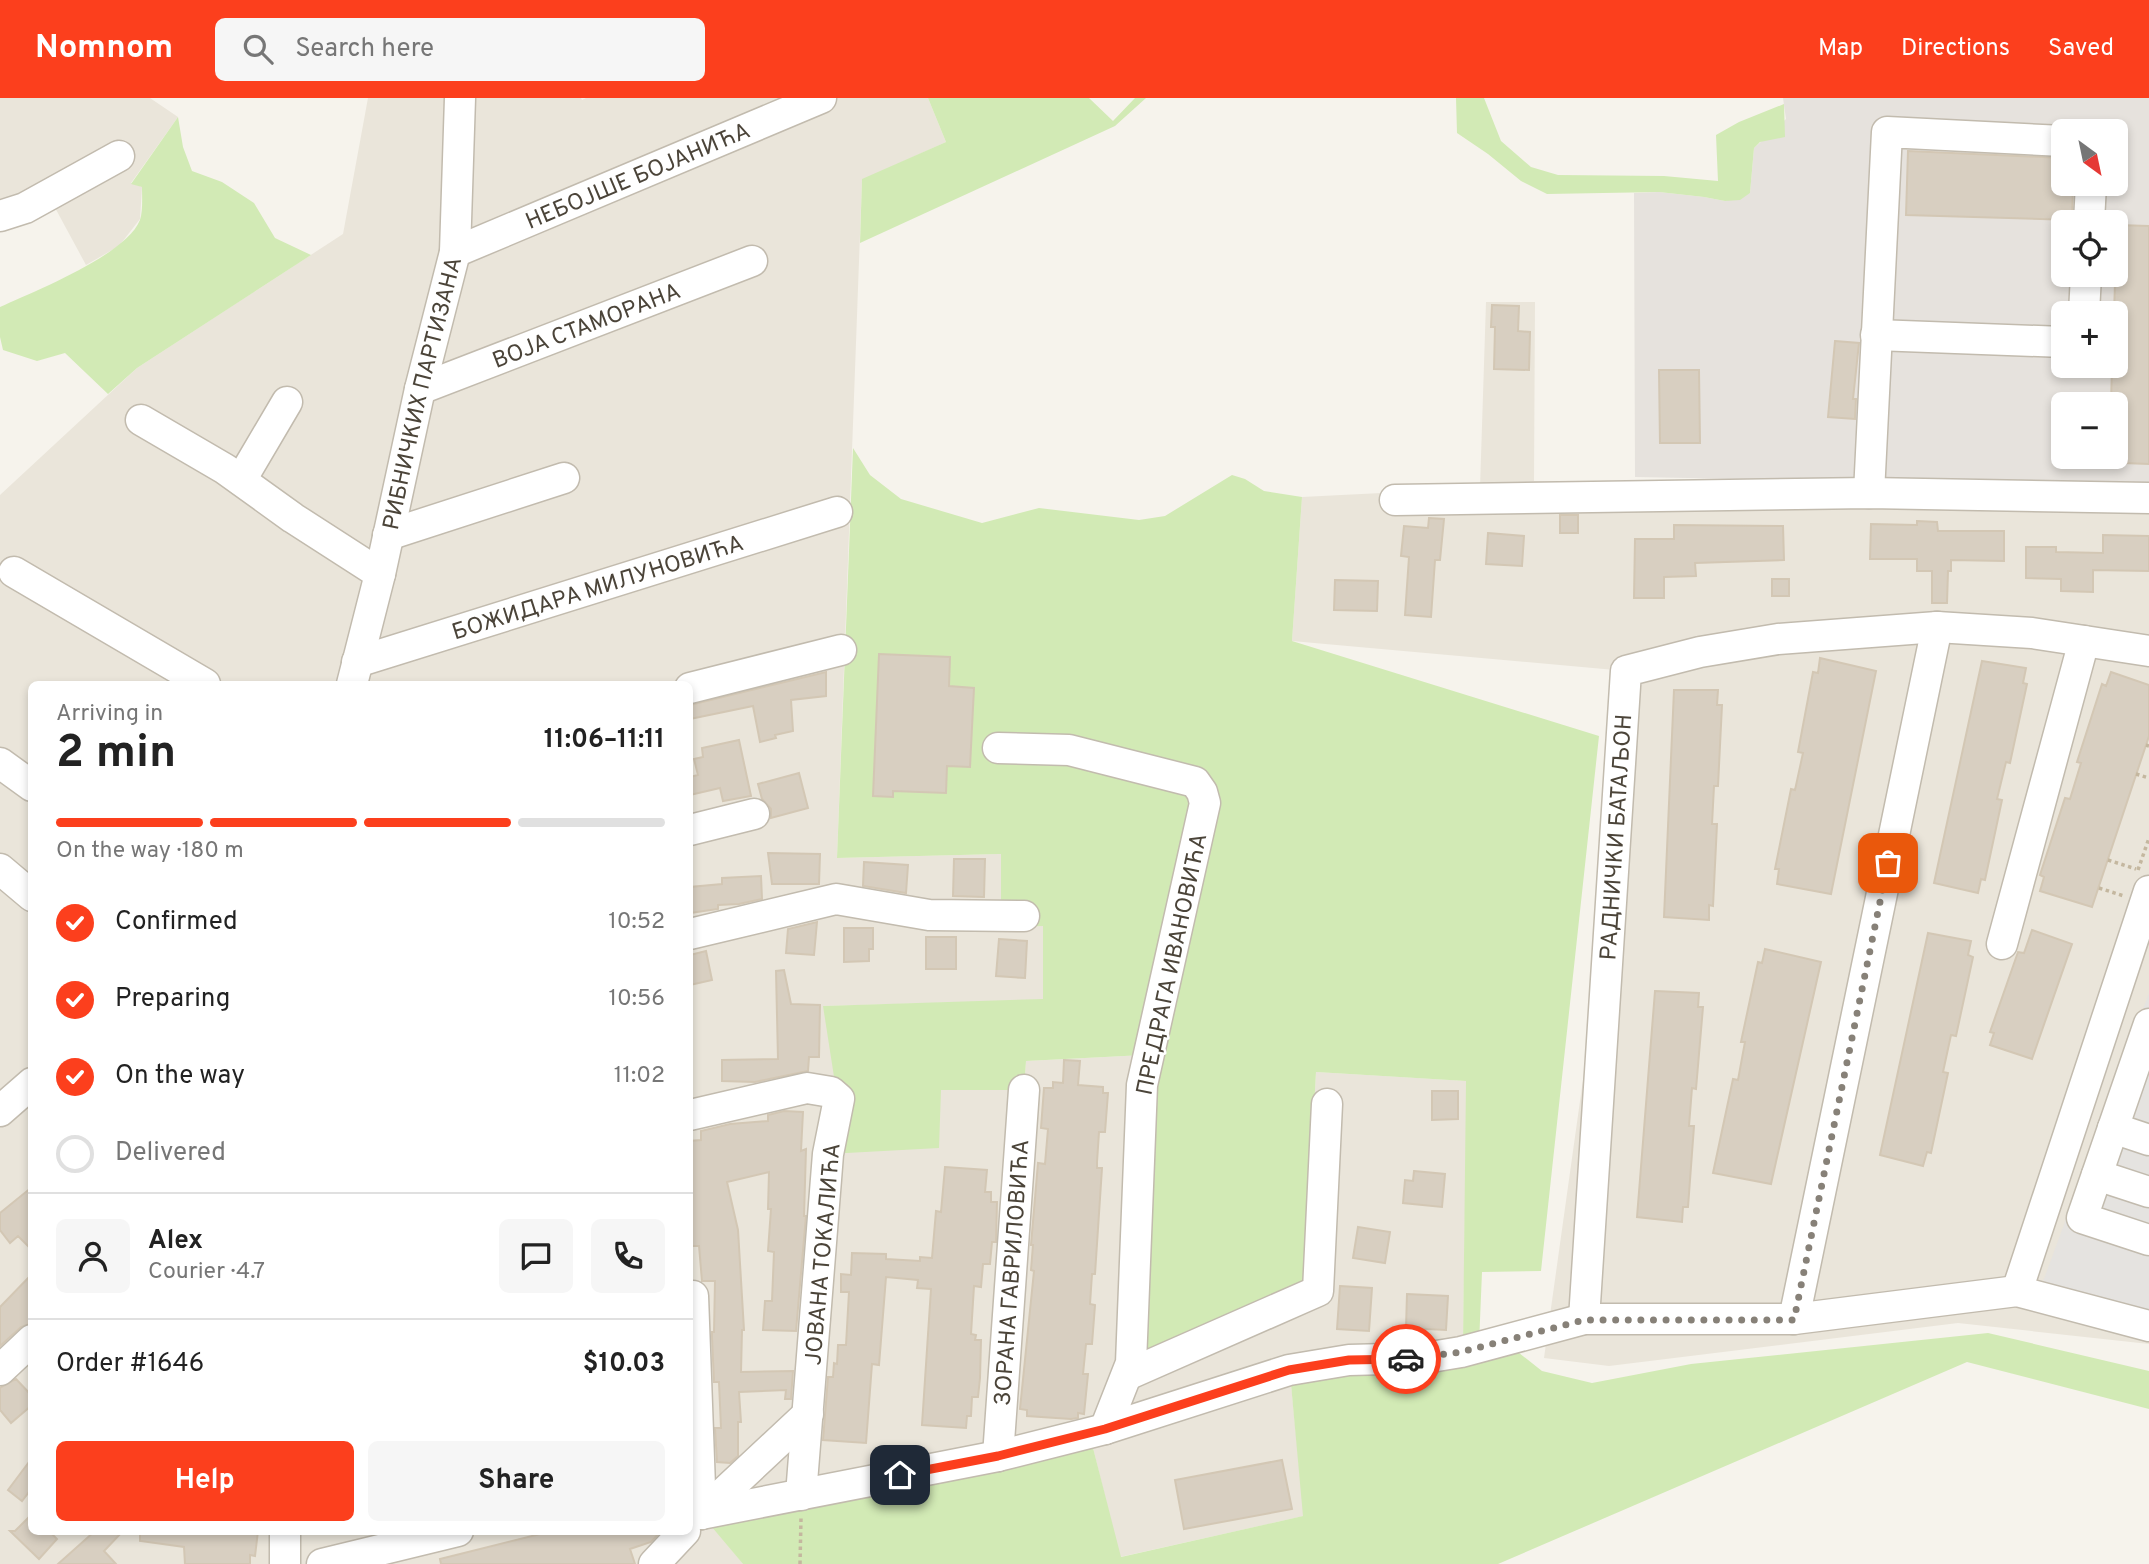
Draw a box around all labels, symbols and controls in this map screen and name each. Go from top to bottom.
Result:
search box [215,18,705,81]
text: Nomnom [35,28,173,70]
icon: search [239,30,277,68]
text: Search here [295,33,434,66]
text: Map [1818,34,1863,64]
text: Directions [1901,34,2010,64]
text: Saved [2048,34,2114,64]
street label: НЕБОЈШЕ БОЈАНИЋА [522,117,755,238]
north arrow [2051,119,2128,196]
map controls [2051,119,2128,469]
button: locate [2051,210,2128,287]
street label: РИБНИЧКИХ ПАРТИЗАНА [378,254,470,533]
street label: ВОЈА СТАМОРАНА [489,278,685,377]
button: + [2051,301,2128,378]
button: − [2051,392,2128,469]
street label: БОЖИДАРА МИЛУНОВИЋА [449,530,748,648]
text: Arriving in [56,700,163,729]
street label: РАДНИЧКИ БАТАЉОН [1595,713,1640,961]
text: 11:06–11:11 [544,724,665,757]
text: 2 min [56,725,176,784]
street label: ПРЕДРАГА ИВАНОВИЋА [1132,831,1215,1098]
pin [1858,833,1918,893]
text: On the way · 180 m [56,837,244,866]
icon: bag [1869,844,1907,882]
icon: check [56,904,94,942]
text: Confirmed [115,906,238,939]
text: 10:52 [608,908,665,937]
icon: check [56,981,94,1019]
text: Preparing [115,983,230,1016]
text: 10:56 [608,985,665,1014]
icon: check [56,1058,94,1096]
text: On the way [115,1060,245,1093]
text: 11:02 [614,1062,665,1091]
text: Delivered [115,1137,226,1170]
street label: ЗОРАНА ГАВРИЛОВИЋА [990,1138,1037,1407]
street label: ЈОВАНА ТОКАЛИЋА [800,1142,849,1366]
button: person [56,1219,130,1293]
button: chat [499,1219,573,1293]
button: phone [591,1219,665,1293]
text: Alex [148,1225,203,1258]
text: Courier · 4.7 [148,1258,265,1287]
courier [1371,1324,1441,1394]
icon: car [1387,1340,1425,1378]
text: Order #1646 [56,1348,204,1381]
text: $10.03 [583,1348,665,1381]
button: Help [56,1441,354,1521]
button: Share [368,1441,665,1521]
pin [870,1445,930,1505]
icon: home [881,1456,919,1494]

